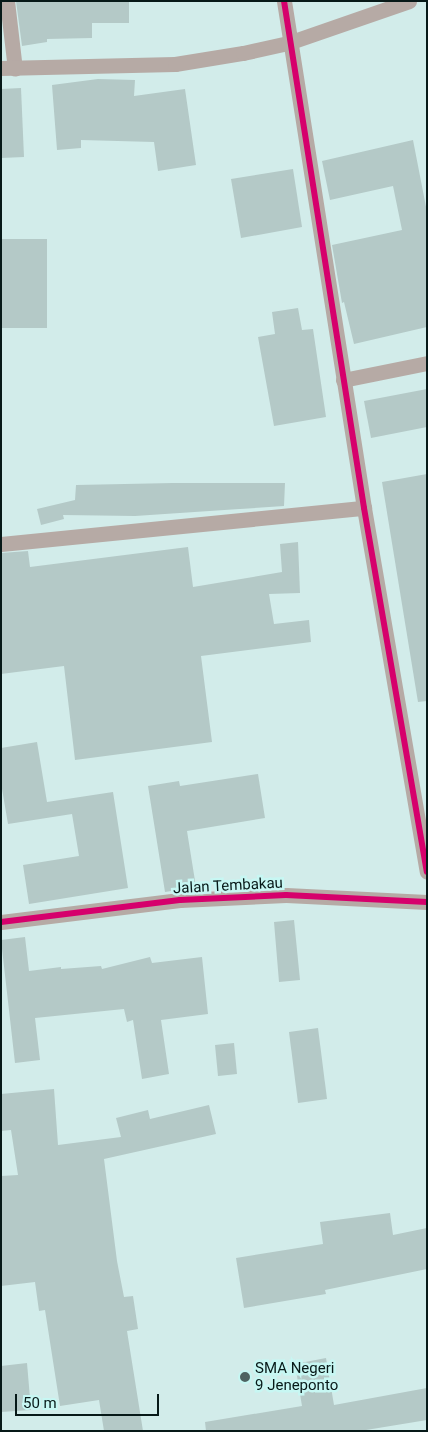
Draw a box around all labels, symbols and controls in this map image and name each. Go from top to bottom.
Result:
street label: Jalan Tembakau [173,874,283,898]
place label: SMA Negeri 9 Jeneponto [255,1359,338,1394]
marker: SMA Negeri 9 Jeneponto [239,1371,251,1383]
scale bar [18,1384,161,1416]
text: 50 m [23,1394,57,1412]

